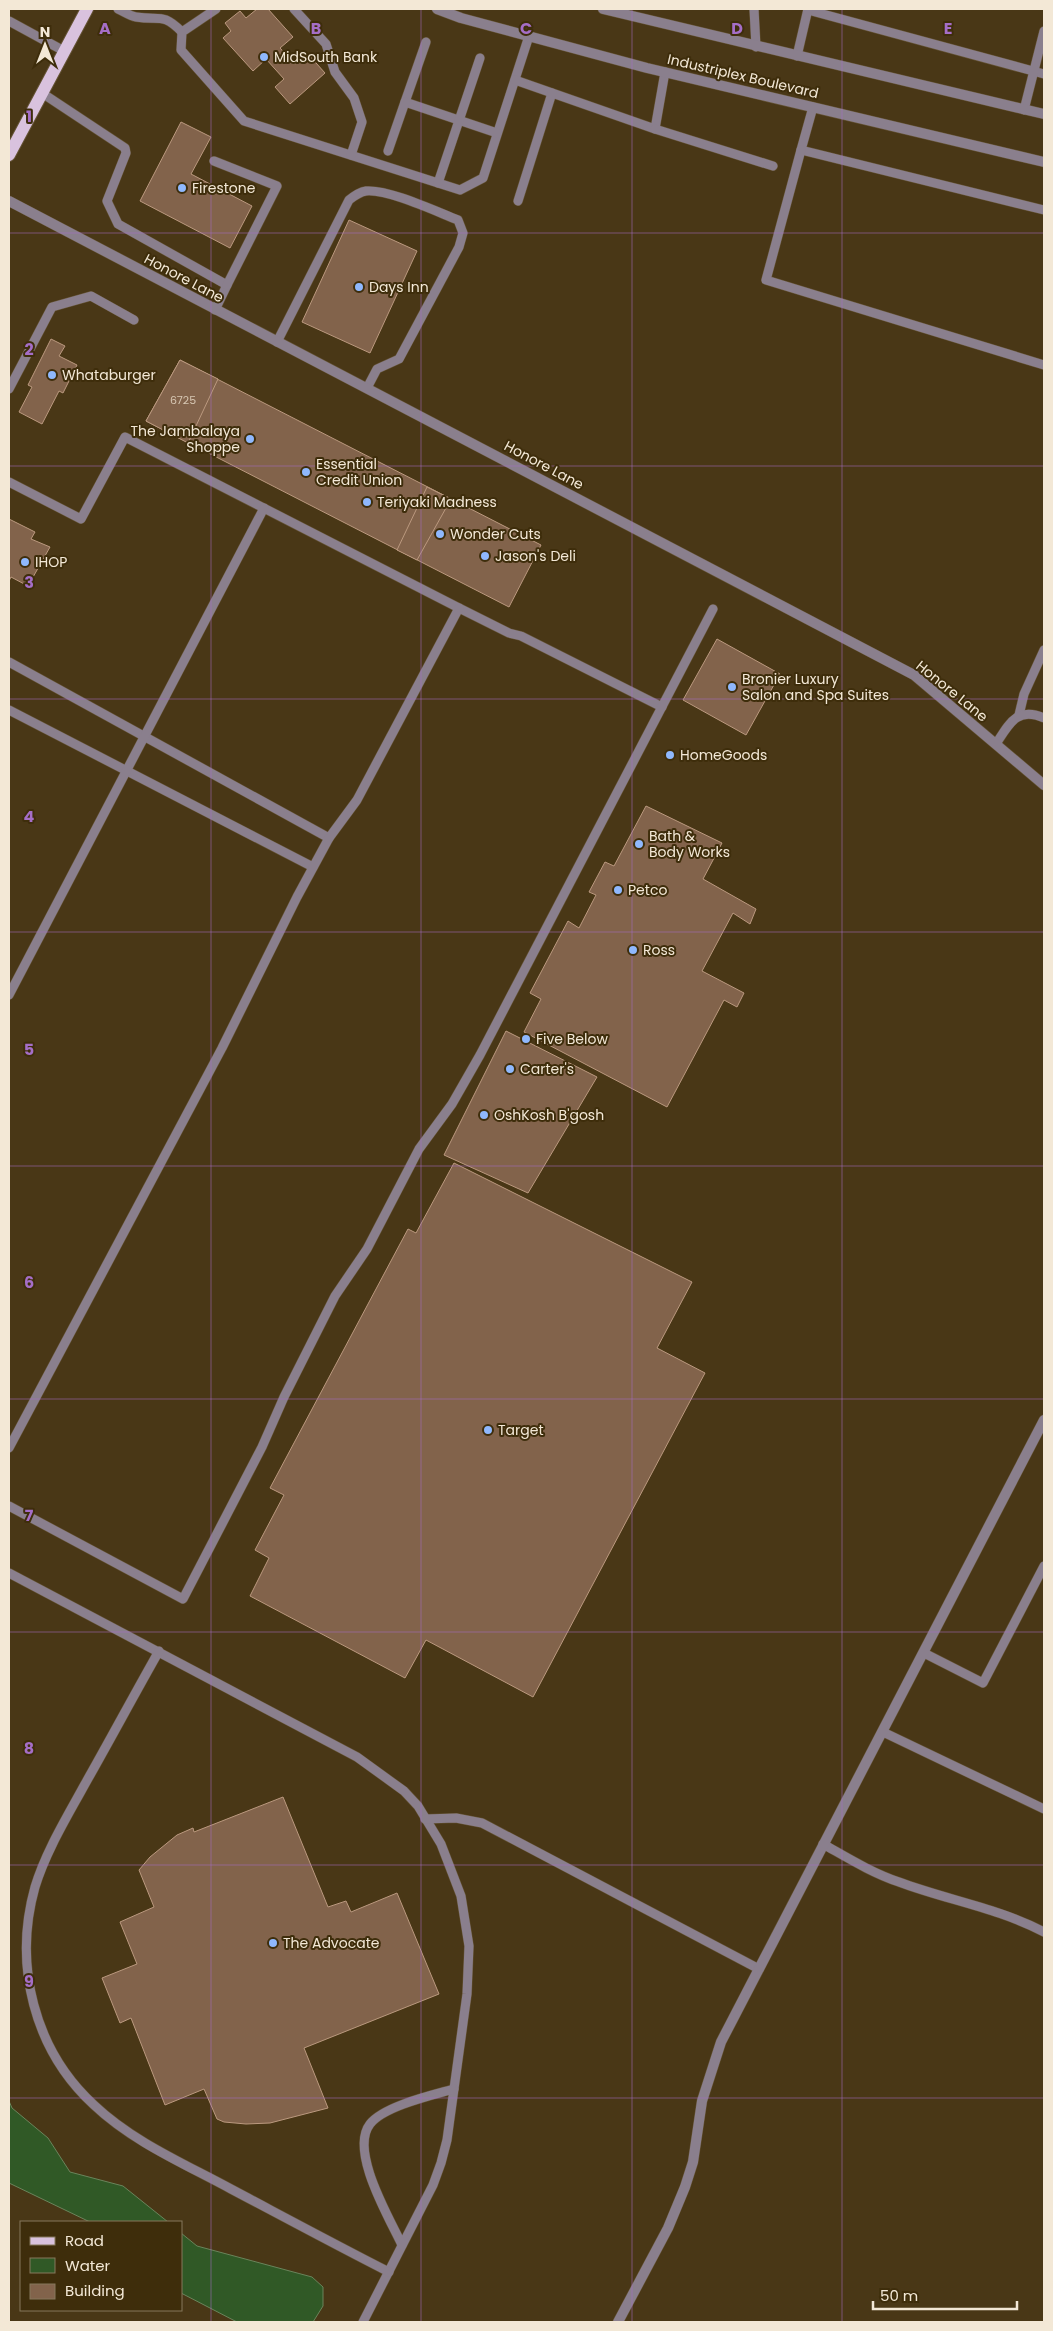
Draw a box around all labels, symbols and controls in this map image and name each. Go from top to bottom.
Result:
text: A [99,17,111,40]
text: B [311,17,321,40]
text: C [520,17,532,40]
text: D [731,17,743,40]
text: E [944,17,952,40]
north arrow [20,20,70,70]
text: N [40,22,50,42]
place label: MidSouth Bank [274,47,378,67]
street label: Industriplex Boulevard [665,49,821,103]
marker: MidSouth Bank [258,51,270,63]
text: 1 [26,105,32,128]
place label: Firestone [192,178,256,198]
marker: Firestone [176,182,188,194]
street label: Honore Lane [141,249,228,307]
place label: Days Inn [369,277,429,297]
marker: Days Inn [353,281,365,293]
text: 2 [24,338,34,361]
place label: Whataburger [62,365,156,385]
marker: Whataburger [46,369,58,381]
house number: 6725 [170,392,196,408]
place label: The Jambalaya Shoppe [131,421,240,457]
marker: The Jambalaya Shoppe [244,433,256,445]
street label: Honore Lane [501,436,588,494]
place label: Essential Credit Union [316,454,402,490]
marker: Essential Credit Union [300,466,312,478]
place label: Teriyaki Madness [377,492,497,512]
marker: Teriyaki Madness [361,496,373,508]
place label: Wonder Cuts [450,524,541,544]
marker: Wonder Cuts [434,528,446,540]
place label: Jason's Deli [495,546,576,566]
marker: Jason's Deli [479,550,491,562]
place label: IHOP [35,552,67,572]
marker: IHOP [19,556,31,568]
text: 3 [24,571,34,594]
street label: Honore Lane [912,656,992,726]
place label: Bronier Luxury Salon and Spa Suites [742,669,889,705]
marker: Bronier Luxury Salon and Spa Suites [726,681,738,693]
place label: HomeGoods [680,745,767,765]
marker: HomeGoods [664,749,676,761]
text: 4 [24,805,35,828]
place label: Bath & Body Works [649,826,730,862]
marker: Bath & Body Works [633,838,645,850]
place label: Petco [628,880,667,900]
marker: Petco [612,884,624,896]
place label: Ross [643,940,675,960]
marker: Ross [627,944,639,956]
place label: Five Below [536,1029,608,1049]
marker: Five Below [520,1033,532,1045]
text: 5 [24,1038,34,1061]
place label: Carter's [520,1059,574,1079]
marker: Carter's [504,1063,516,1075]
place label: OshKosh B'gosh [494,1105,604,1125]
marker: OshKosh B'gosh [478,1109,490,1121]
text: 6 [24,1271,34,1294]
place label: Target [498,1420,544,1440]
marker: Target [482,1424,494,1436]
text: 7 [25,1504,34,1527]
text: 8 [24,1737,34,1760]
place label: The Advocate [283,1933,380,1953]
marker: The Advocate [267,1937,279,1949]
text: 9 [24,1970,34,1993]
legend [20,2221,182,2311]
text: Road [65,2230,104,2251]
text: Water [65,2255,111,2276]
scale bar [873,2278,1017,2310]
text: Building [65,2280,125,2301]
text: 50 m [880,2285,918,2306]

